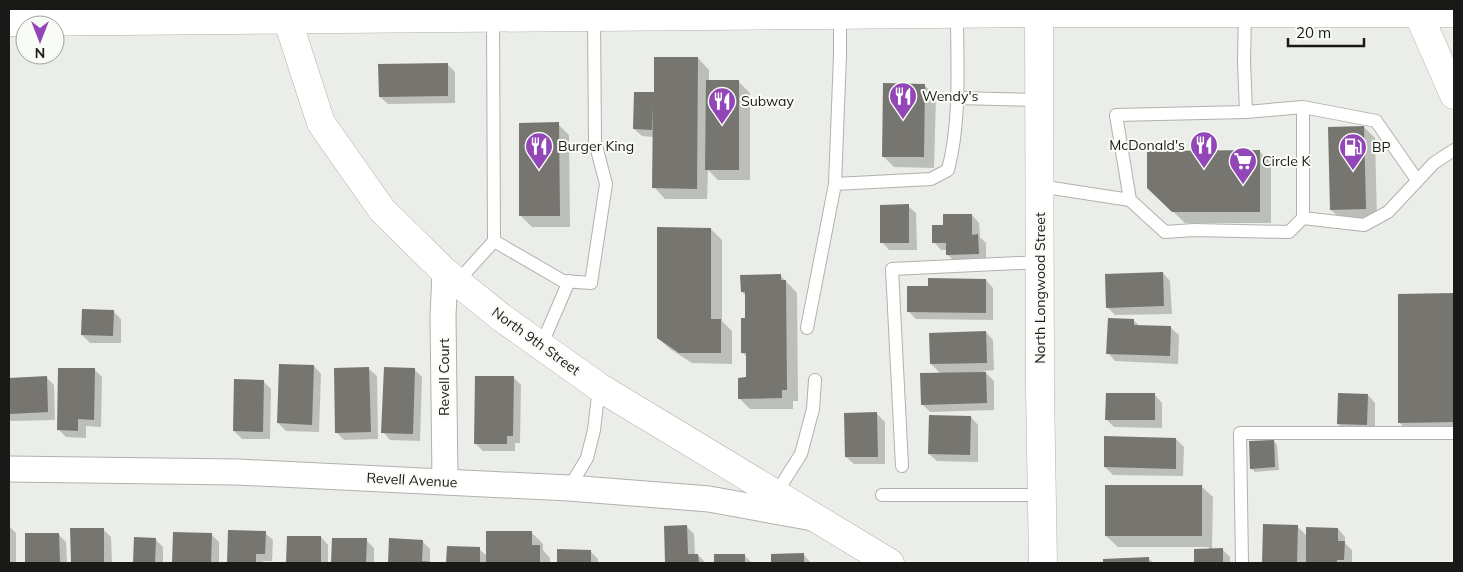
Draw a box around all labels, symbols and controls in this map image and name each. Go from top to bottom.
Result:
north arrow [15,15,65,65]
scale bar [1288,15,1364,47]
text: 20 m [1296,23,1331,42]
text: N [35,44,45,62]
restaurant icon: Wendy's [888,81,918,120]
restaurant icon: Subway [707,86,737,125]
place label: Wendy's [922,87,978,105]
place label: Subway [741,92,794,110]
restaurant icon: McDonald's [1189,130,1219,169]
restaurant icon: Burger King [524,131,554,170]
fuel station icon: BP [1338,132,1368,171]
place label: McDonald's [1109,136,1185,154]
place label: Burger King [558,137,634,155]
place label: BP [1372,138,1391,156]
supermarket icon: Circle K [1228,146,1258,185]
place label: Circle K [1262,152,1311,170]
street label: North Longwood Street [1031,212,1049,364]
street label: North 9th Street [488,303,584,379]
street label: Revell Court [435,338,453,416]
street label: Revell Avenue [366,469,458,491]

